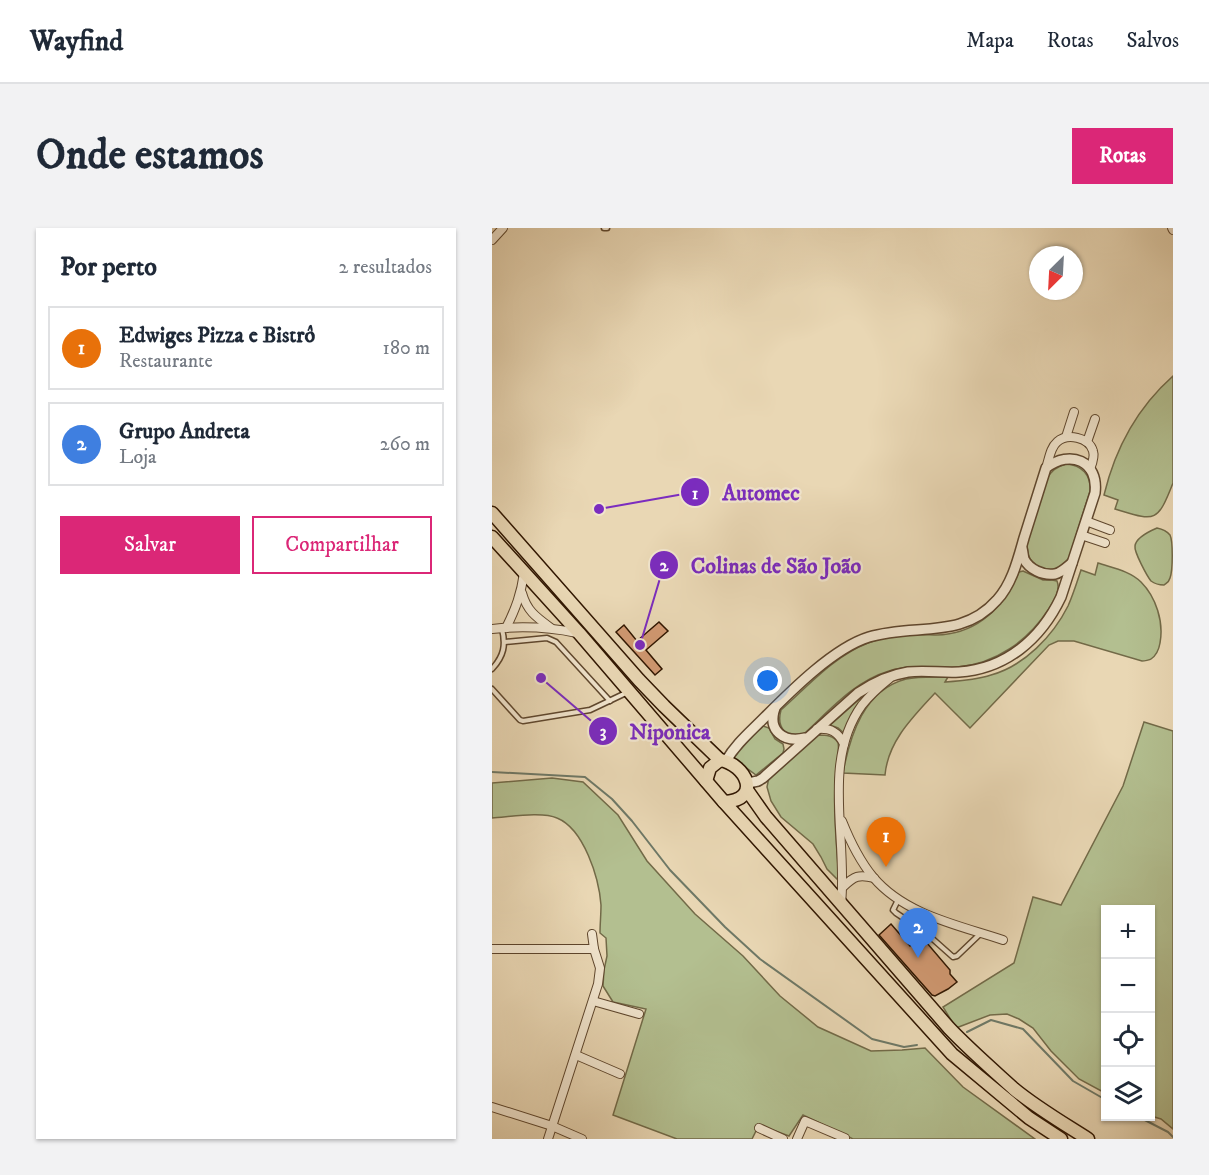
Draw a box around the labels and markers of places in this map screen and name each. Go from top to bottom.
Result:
callout: Automec [680,472,812,512]
callout: Colinas de São João [649,545,873,585]
callout: Niponica [588,711,723,751]
pin: 1 [866,818,906,867]
pin: 2 [898,908,938,958]

